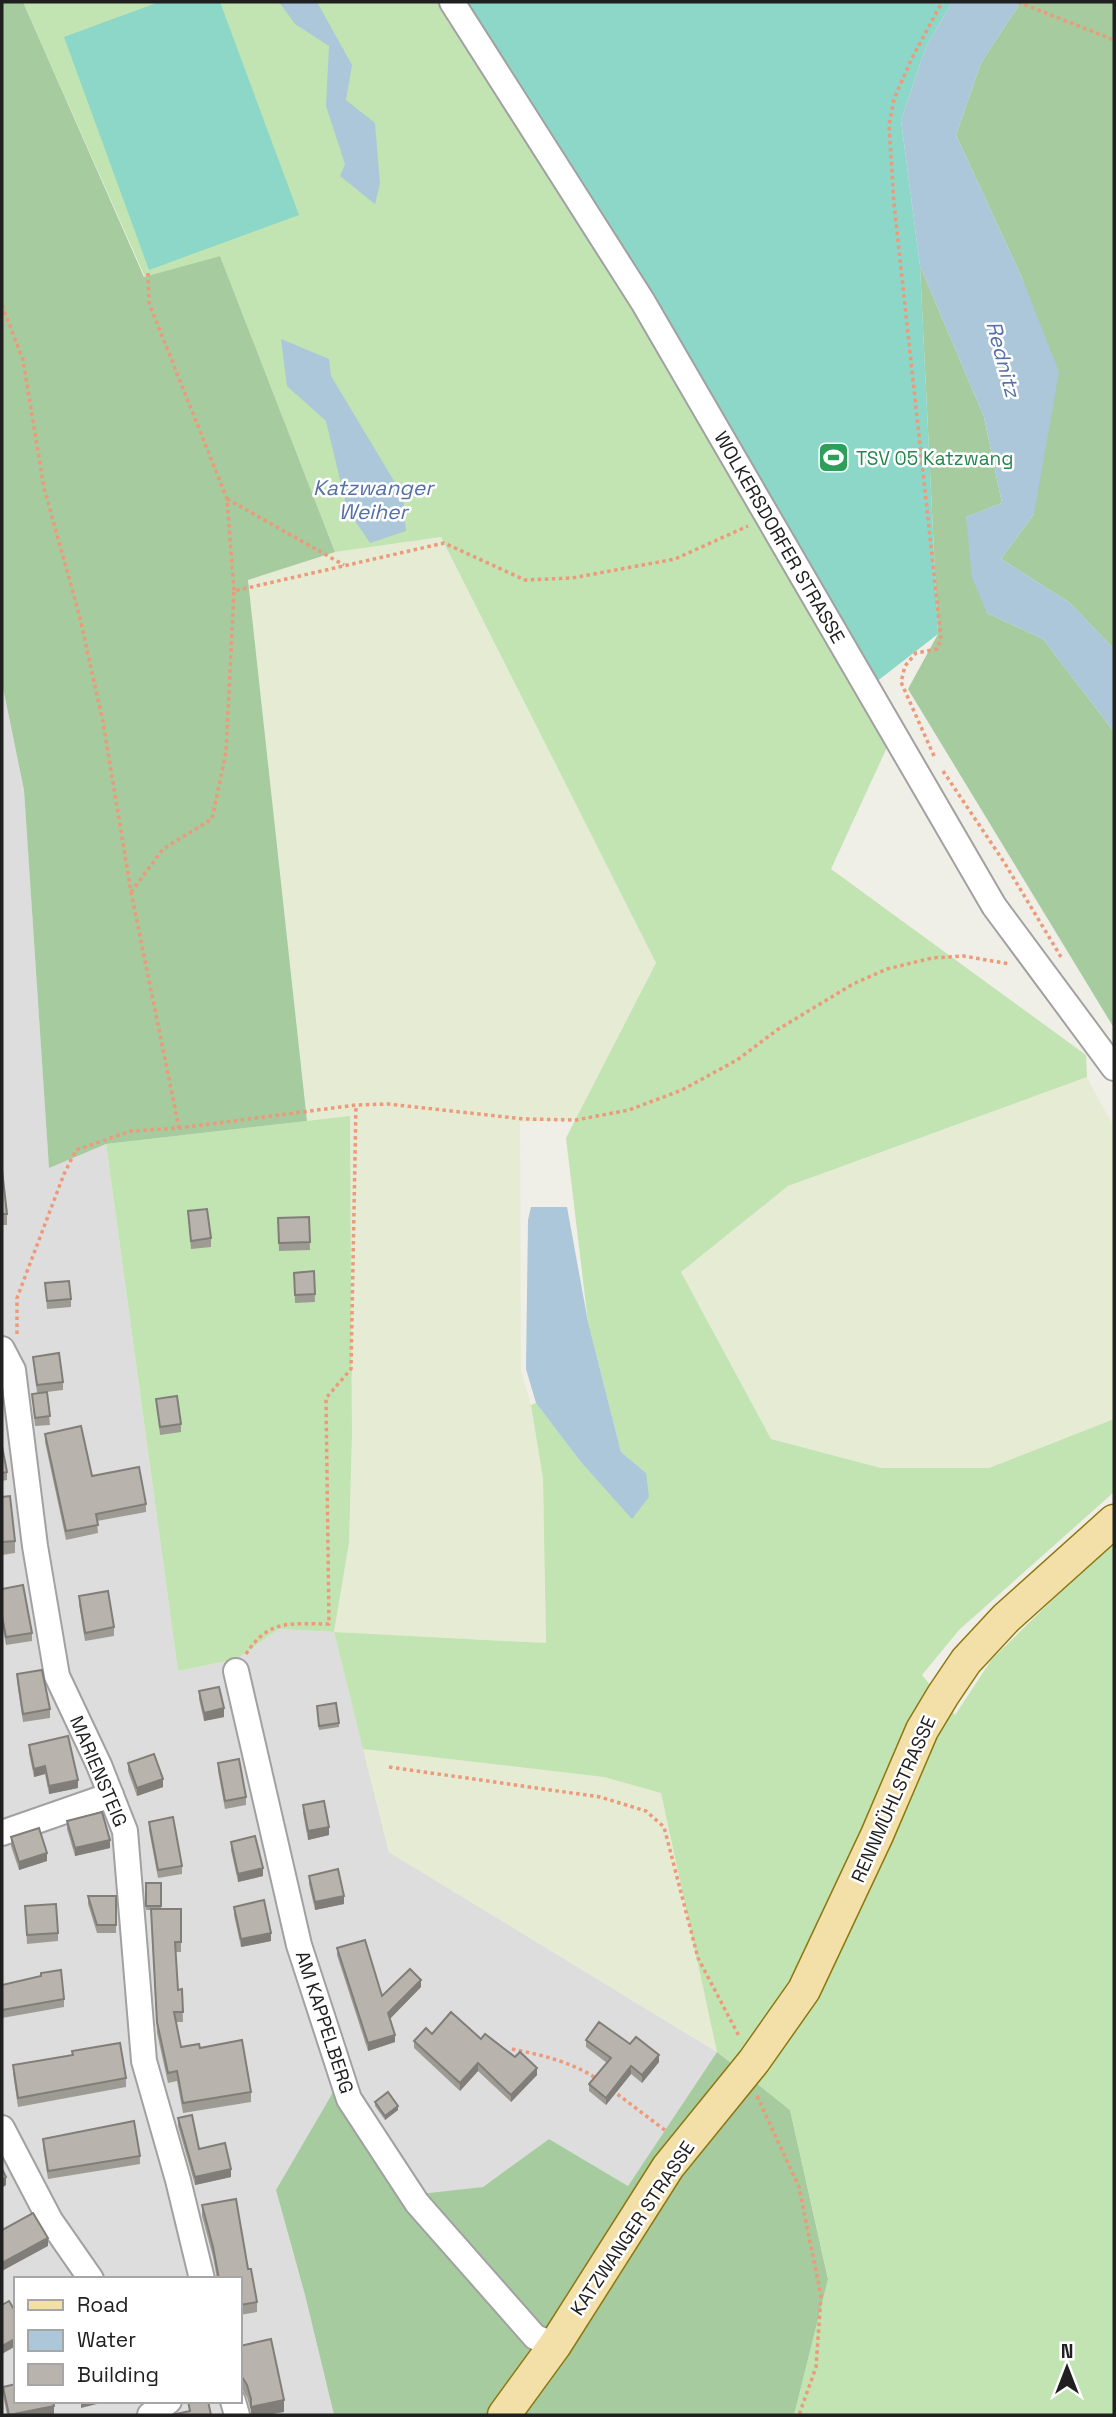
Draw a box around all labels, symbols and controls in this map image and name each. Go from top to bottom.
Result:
water label: Rednitz [980,318,1027,402]
street label: WOLKERSDORFER STRASSE [709,427,851,648]
sports icon: TSV 05 Katzwang [816,441,850,475]
place label: TSV 05 Katzwang [856,446,1013,471]
water label: Katzwanger Weiher [313,474,435,525]
street label: MARIENSTEIG [64,1712,133,1831]
street label: RENNMÜHLSTRASSE [845,1712,941,1887]
street label: AM KAPPELBERG [290,1948,359,2097]
street label: KATZWANGER STRASSE [565,2136,700,2320]
legend [14,2277,242,2403]
text: Road [77,2291,129,2318]
text: Water [77,2326,136,2353]
north arrow [1032,2333,1102,2403]
text: N [1061,2339,1073,2364]
text: Building [77,2361,159,2388]

